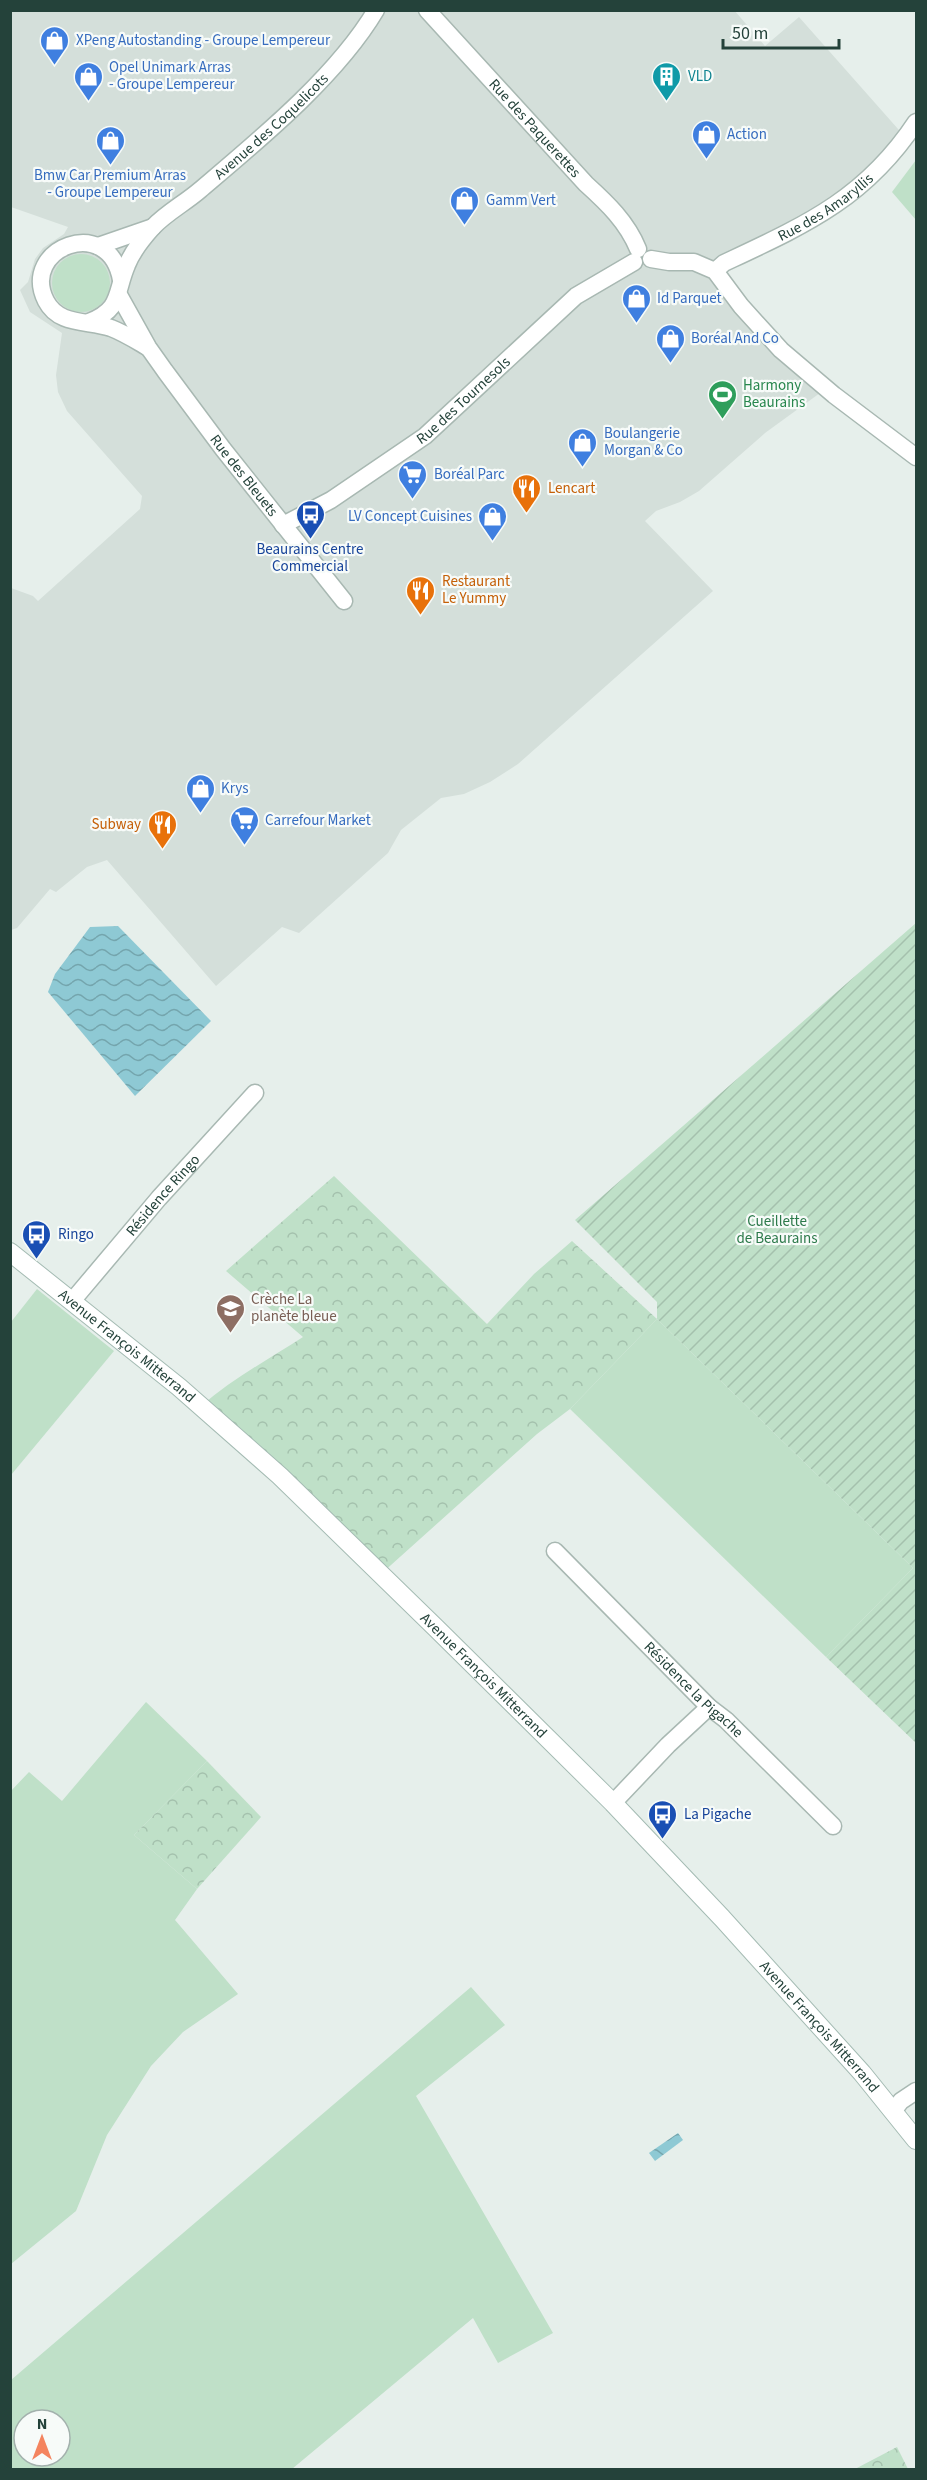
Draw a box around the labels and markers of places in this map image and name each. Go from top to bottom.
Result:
shop icon: XPeng Autostanding - Groupe Lempereur [39,24,71,66]
place label: XPeng Autostanding - Groupe Lempereur [76,30,331,51]
place label: Opel Unimark Arras - Groupe Lempereur [109,57,235,95]
shop icon: Opel Unimark Arras - Groupe Lempereur [72,60,104,102]
building icon: VLD [651,60,683,102]
place label: VLD [688,66,712,87]
shop icon: Action [690,118,722,160]
shop icon: Bmw Car Premium Arras - Groupe Lempereur [94,124,126,166]
place label: Action [727,124,767,145]
place label: Bmw Car Premium Arras - Groupe Lempereur [34,165,186,203]
shop icon: Gamm Vert [449,184,481,226]
place label: Gamm Vert [486,190,556,211]
shop icon: Id Parquet [620,282,652,324]
place label: Id Parquet [657,288,722,309]
shop icon: Boréal And Co [654,322,686,364]
place label: Boréal And Co [691,328,779,349]
place label: Harmony Beaurains [743,375,805,413]
sports icon: Harmony Beaurains [706,378,738,420]
place label: Boulangerie Morgan & Co [604,423,683,461]
shop icon: Boulangerie Morgan & Co [567,426,599,468]
supermarket icon: Boréal Parc [397,458,429,500]
place label: Boréal Parc [434,464,505,485]
restaurant icon: Lencart [511,472,543,514]
place label: Lencart [548,478,595,499]
bus stop icon: Beaurains Centre Commercial [294,498,326,540]
shop icon: LV Concept Cuisines [477,500,509,542]
place label: LV Concept Cuisines [348,506,472,527]
place label: Beaurains Centre Commercial [256,539,364,577]
place label: Restaurant Le Yummy [442,571,510,609]
restaurant icon: Restaurant Le Yummy [405,574,437,616]
shop icon: Krys [184,772,216,814]
place label: Krys [221,778,249,799]
supermarket icon: Carrefour Market [228,804,260,846]
restaurant icon: Subway [146,808,178,850]
place label: Carrefour Market [265,810,371,831]
place label: Subway [91,814,141,835]
bus stop icon: Ringo [21,1218,53,1260]
place label: Ringo [58,1224,94,1245]
place label: Crèche La planète bleue [251,1289,337,1327]
school or university icon: Crèche La planète bleue [214,1292,246,1334]
bus stop icon: La Pigache [647,1798,679,1840]
place label: La Pigache [684,1804,751,1825]

